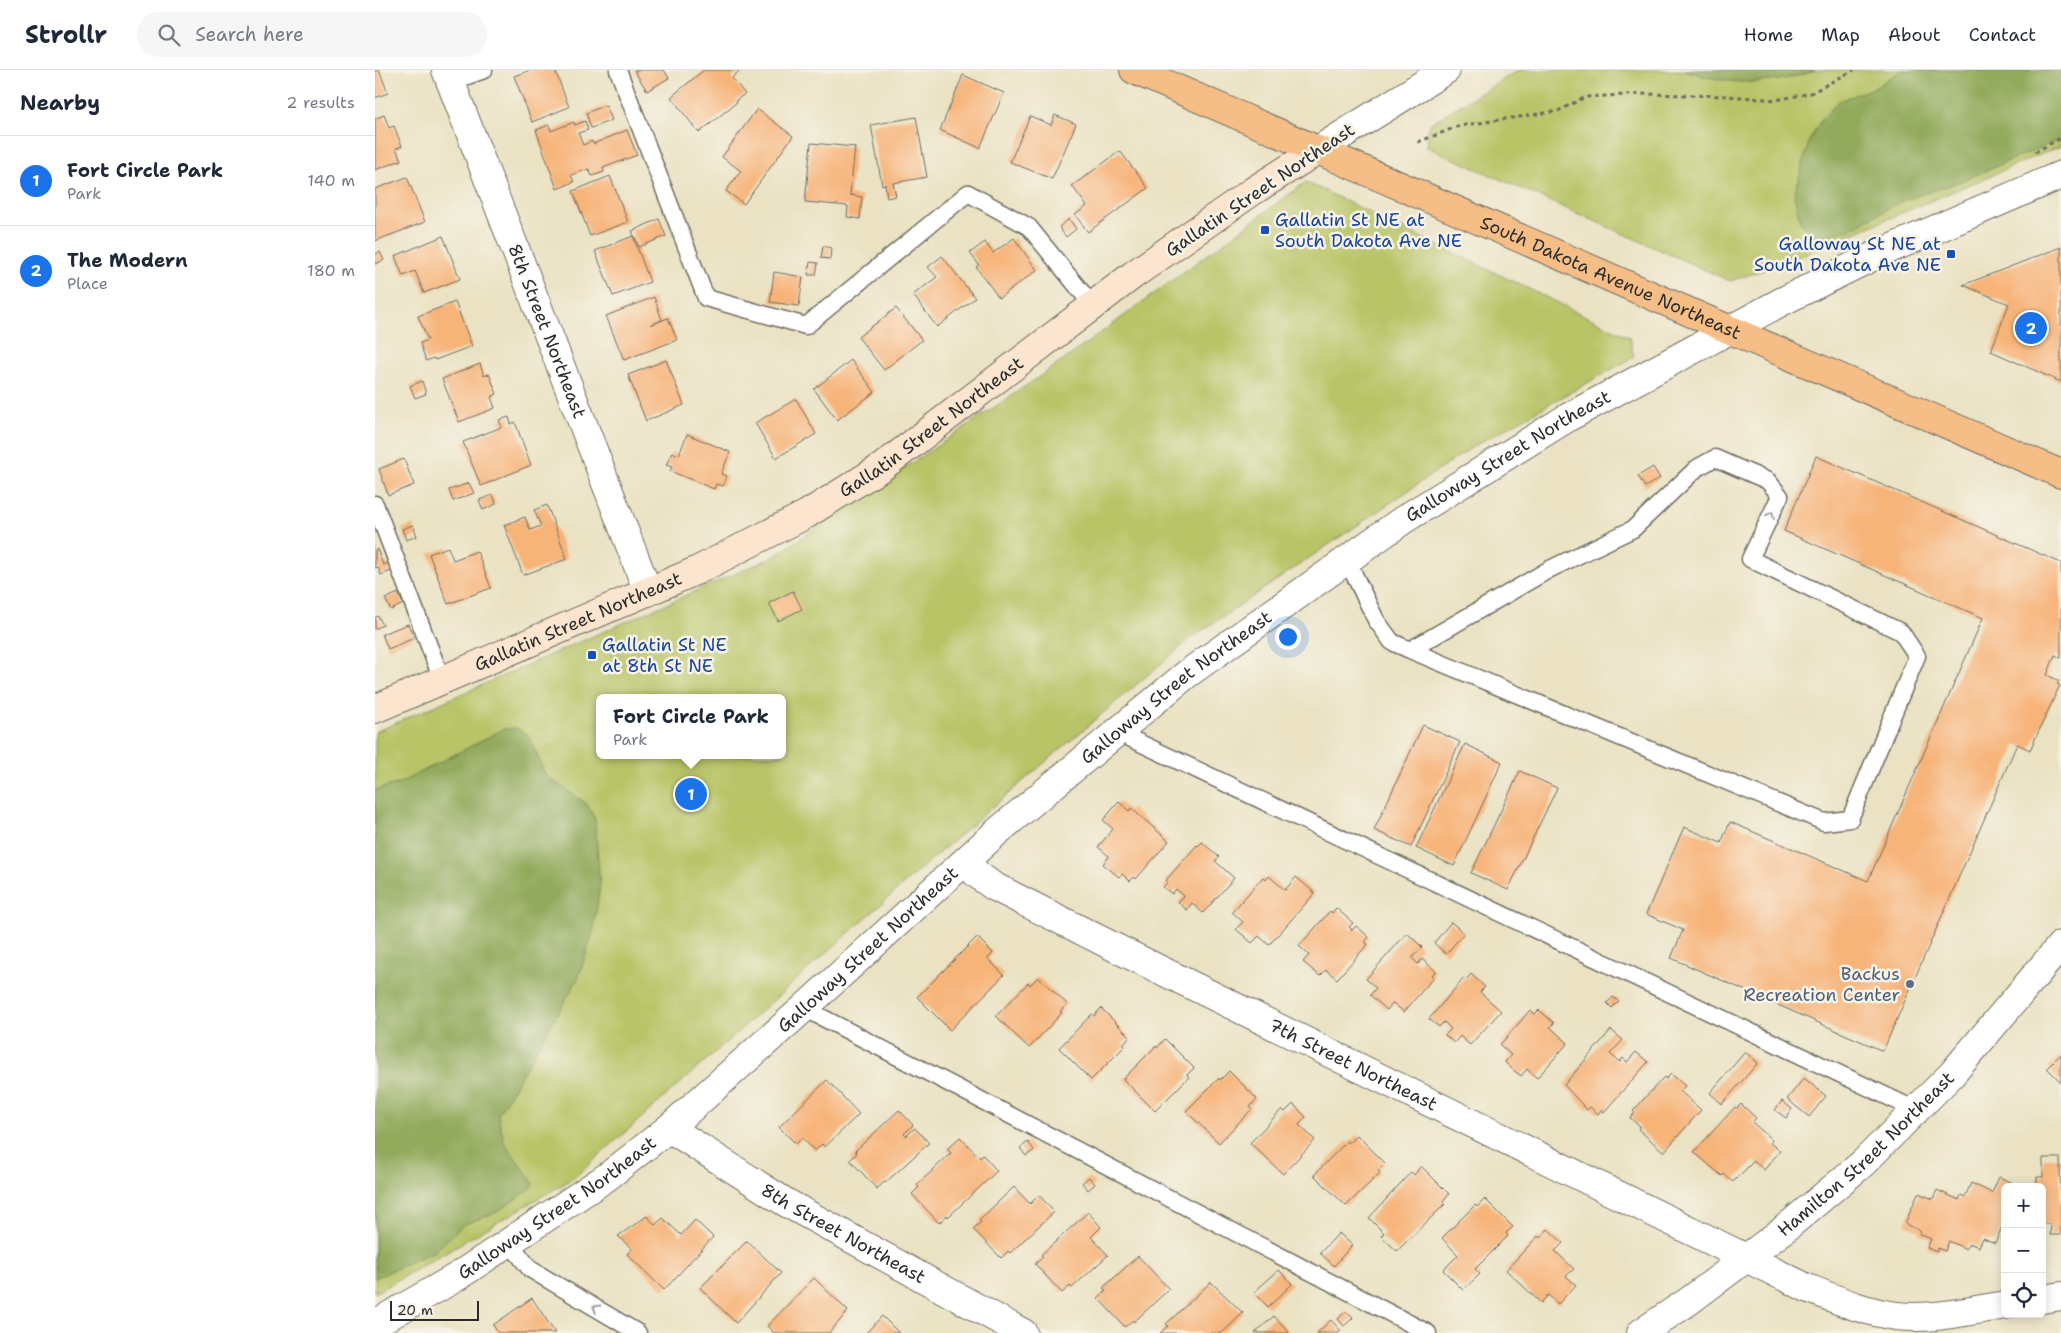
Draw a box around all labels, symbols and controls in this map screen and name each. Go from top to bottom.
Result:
search box [137,12,487,57]
text: Strollr [25,19,107,51]
icon: search [155,21,183,49]
text: Search here [195,22,304,47]
text: Home [1744,23,1793,47]
text: Map [1821,23,1860,47]
text: About [1888,23,1941,47]
text: Contact [1969,23,2036,47]
text: Nearby [20,89,100,117]
text: 2 results [286,92,355,113]
street label: Gallatin Street Northeast [1161,118,1359,262]
text: Fort Circle Park [67,158,223,183]
text: 1 [32,170,40,191]
text: 140 m [308,170,355,191]
text: Park [67,183,101,204]
place label: Gallatin St NE at South Dakota Ave NE [1275,208,1462,253]
street label: South Dakota Avenue Northeast [1477,210,1745,345]
marker: Gallatin St NE at South Dakota Ave NE [1259,224,1271,236]
place label: Galloway St NE at South Dakota Ave NE [1754,232,1941,277]
street label: 8th Street Northeast [503,241,592,422]
text: The Modern [67,248,188,273]
marker: Galloway St NE at South Dakota Ave NE [1945,248,1957,260]
text: 2 [30,260,42,281]
text: 180 m [307,260,355,281]
text: Place [67,273,108,294]
pin: 2 [2015,309,2047,347]
street label: Gallatin Street Northeast [835,351,1028,503]
street label: Galloway Street Northeast [1401,385,1615,528]
one-way arrow [1765,511,1776,520]
street label: Gallatin Street Northeast [471,566,686,677]
street label: Galloway Street Northeast [1076,605,1277,769]
your location [1275,624,1301,650]
place label: Gallatin St NE at 8th St NE [602,633,727,678]
marker: Gallatin St NE at 8th St NE [586,649,598,661]
popup [596,694,786,759]
text: Fort Circle Park [613,704,769,729]
text: Park [613,729,647,750]
pin: 1 [675,775,707,813]
street label: Galloway Street Northeast [772,861,963,1038]
place label: Backus Recreation Center [1743,962,1900,1007]
marker: Backus Recreation Center [1904,978,1916,990]
street label: 7th Street Northeast [1265,1013,1441,1116]
street label: Hamilton Street Northeast [1772,1066,1960,1242]
street label: Galloway Street Northeast [453,1131,661,1285]
street label: 8th Street Northeast [757,1178,930,1289]
map controls [2001,1183,2046,1318]
button: + [2001,1183,2046,1228]
button: − [2001,1228,2046,1273]
button: locate [2001,1273,2046,1318]
scale bar [390,1298,479,1321]
text: 20 m [397,1301,433,1319]
one-way arrow [593,1305,602,1315]

